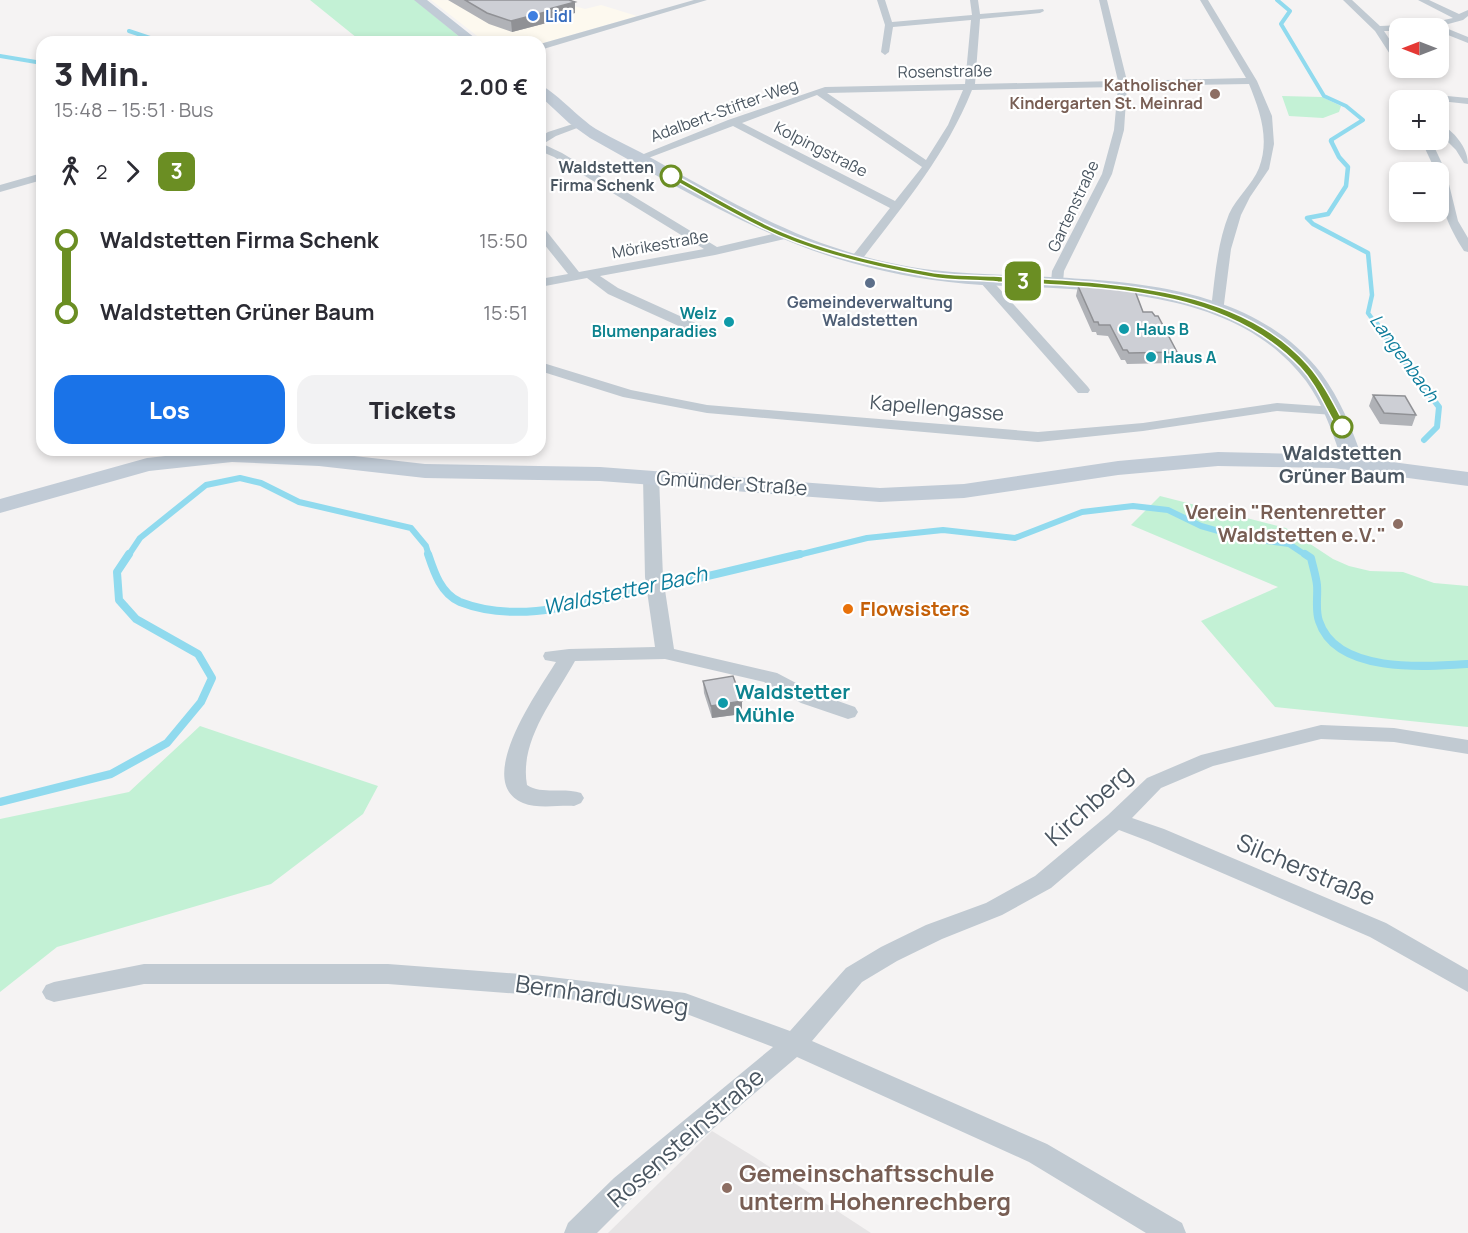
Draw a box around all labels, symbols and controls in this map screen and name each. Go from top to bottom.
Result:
place label: Lidl [545,5,572,27]
marker: Lidl [526,9,540,23]
north arrow [1389,18,1449,78]
map controls [1389,18,1449,222]
text: 3 Min. [54,51,150,96]
street label: Rosenstraße [898,59,992,83]
text: 2.00 € [460,72,528,102]
street label: Adalbert-Stifter-Weg [647,73,801,147]
place label: Katholischer Kindergarten St. Meinrad [1010,74,1203,114]
marker: Katholischer Kindergarten St. Meinrad [1208,87,1222,101]
button: + [1389,90,1449,150]
text: 15:48 – 15:51 · Bus [54,96,213,123]
street label: Kolpingstraße [770,116,872,182]
icon: walk [54,155,87,188]
icon: forward [116,155,149,188]
place label: Waldstetten Firma Schenk [550,156,654,196]
text: 3 [170,157,183,185]
street label: Gartenstraße [1042,157,1104,255]
text: 2 [96,158,107,185]
button: − [1389,162,1449,222]
marker: Waldstetten Firma Schenk [660,165,682,187]
text: Waldstetten Firma Schenk [100,225,379,255]
street label: Mörikestraße [610,225,710,263]
text: 15:50 [479,227,528,254]
line badge: 3 [1004,262,1042,300]
text: 3 [1017,267,1029,295]
marker: Gemeindeverwaltung Waldstetten [863,276,877,290]
place label: Gemeindeverwaltung Waldstetten [787,291,953,331]
text: Waldstetten Grüner Baum [100,297,375,327]
text: 15:51 [483,299,528,326]
place label: Welz Blumenparadies [592,302,717,342]
water label: Langenbach [1365,309,1445,407]
marker: Welz Blumenparadies [722,315,736,329]
place label: Haus B [1136,318,1189,340]
marker: Haus B [1117,322,1131,336]
place label: Haus A [1163,346,1217,368]
marker: Haus A [1144,350,1158,364]
button: Los [54,375,285,444]
button: Tickets [297,375,528,444]
street label: Kapellengasse [869,388,1005,427]
marker: Waldstetten Grüner Baum [1331,416,1353,438]
place label: Waldstetten Grüner Baum [1279,439,1405,489]
street label: Gmünder Straße [656,464,809,501]
place label: Verein "Rentenretter Waldstetten e.V." [1185,498,1386,548]
marker: Verein "Rentenretter Waldstetten e.V." [1391,517,1405,531]
water label: Waldstetter Bach [540,559,711,621]
place label: Flowsisters [860,595,970,622]
marker: Flowsisters [841,602,855,616]
place label: Waldstetter Mühle [735,678,850,728]
marker: Waldstetter Mühle [716,696,730,710]
street label: Kirchberg [1037,757,1139,853]
street label: Silcherstraße [1232,825,1381,913]
street label: Bernhardusweg [514,966,691,1023]
street label: Rosensteinstraße [600,1060,770,1214]
place label: Gemeinschaftsschule unterm Hohenrechberg [739,1156,1011,1217]
marker: Gemeinschaftsschule unterm Hohenrechberg [720,1181,734,1195]

